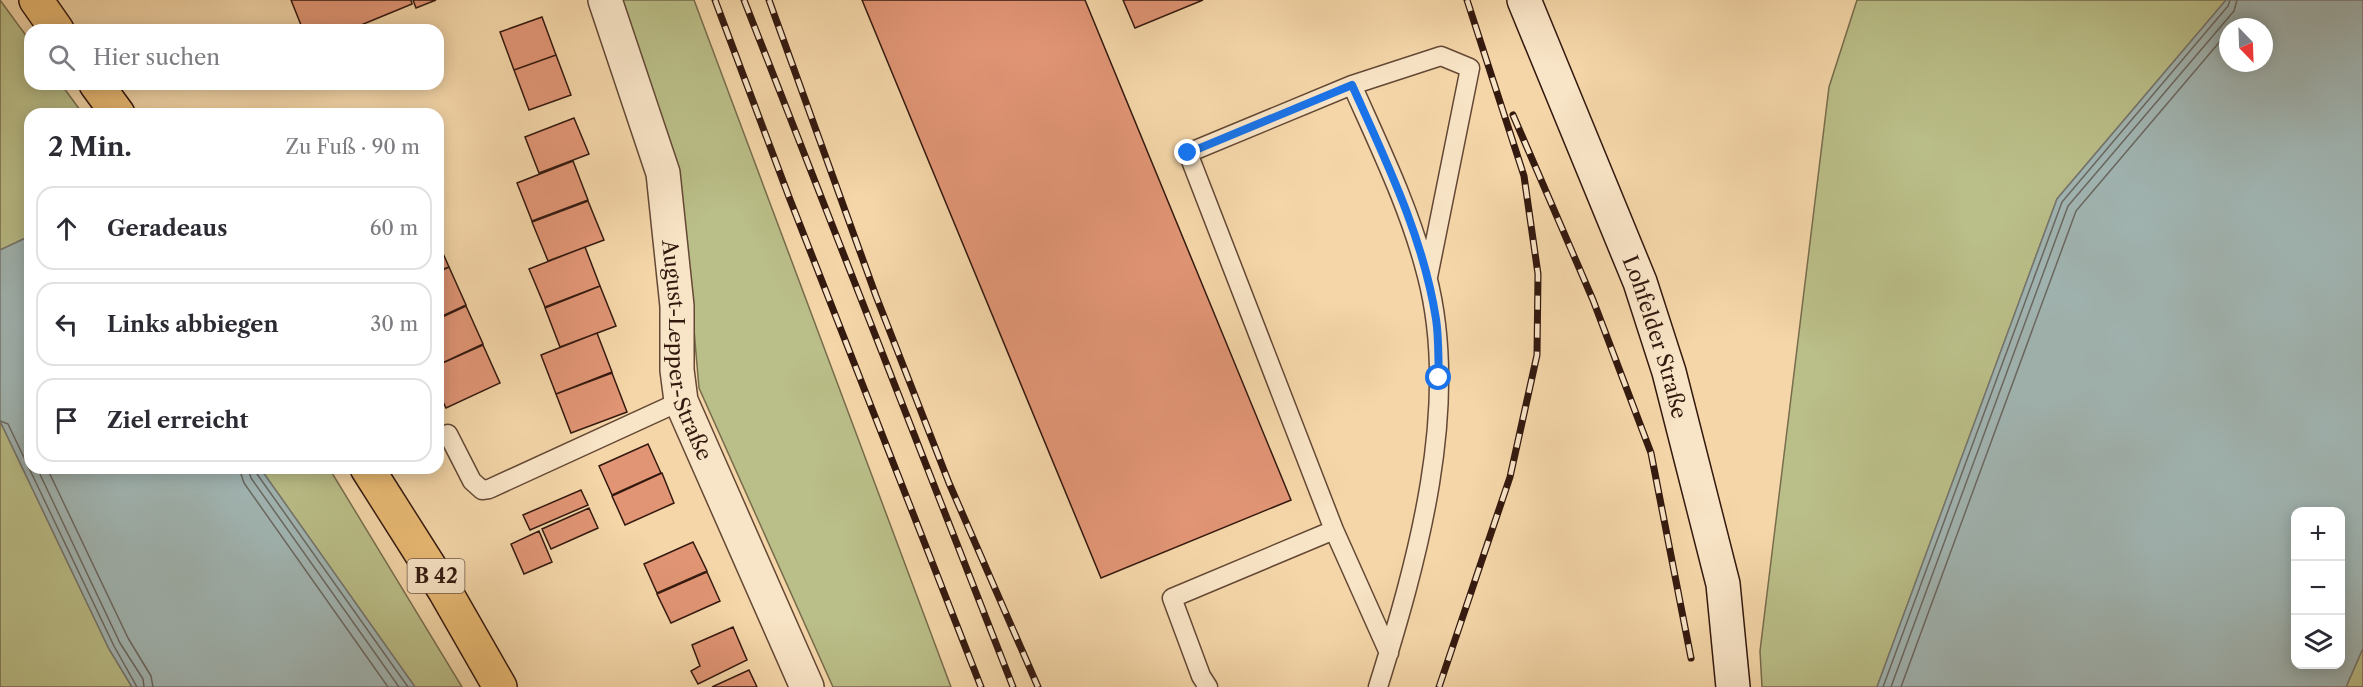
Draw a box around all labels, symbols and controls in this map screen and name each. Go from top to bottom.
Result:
north arrow [2219,18,2273,72]
search box [24,24,444,90]
icon: search [45,41,78,74]
text: Hier suchen [93,44,220,71]
text: 2 Min. [48,131,132,163]
text: Zu Fuß · 90 m [286,135,420,159]
route end [1174,139,1200,165]
icon: ahead [50,212,83,245]
text: Geradeaus [107,215,227,242]
text: 60 m [370,216,418,240]
street label: August-Lepper-Straße [657,237,718,464]
street label: Lohfelder Straße [1618,251,1693,421]
icon: left [50,308,83,341]
text: Links abbiegen [107,311,279,338]
text: 30 m [370,312,418,336]
route start [1425,364,1451,390]
icon: arrive [50,404,83,437]
text: Ziel erreicht [107,407,248,434]
map controls [2291,507,2345,669]
button: + [2291,507,2345,561]
road number: B 42 [408,559,464,593]
button: − [2291,561,2345,615]
button: layers [2291,615,2345,669]

